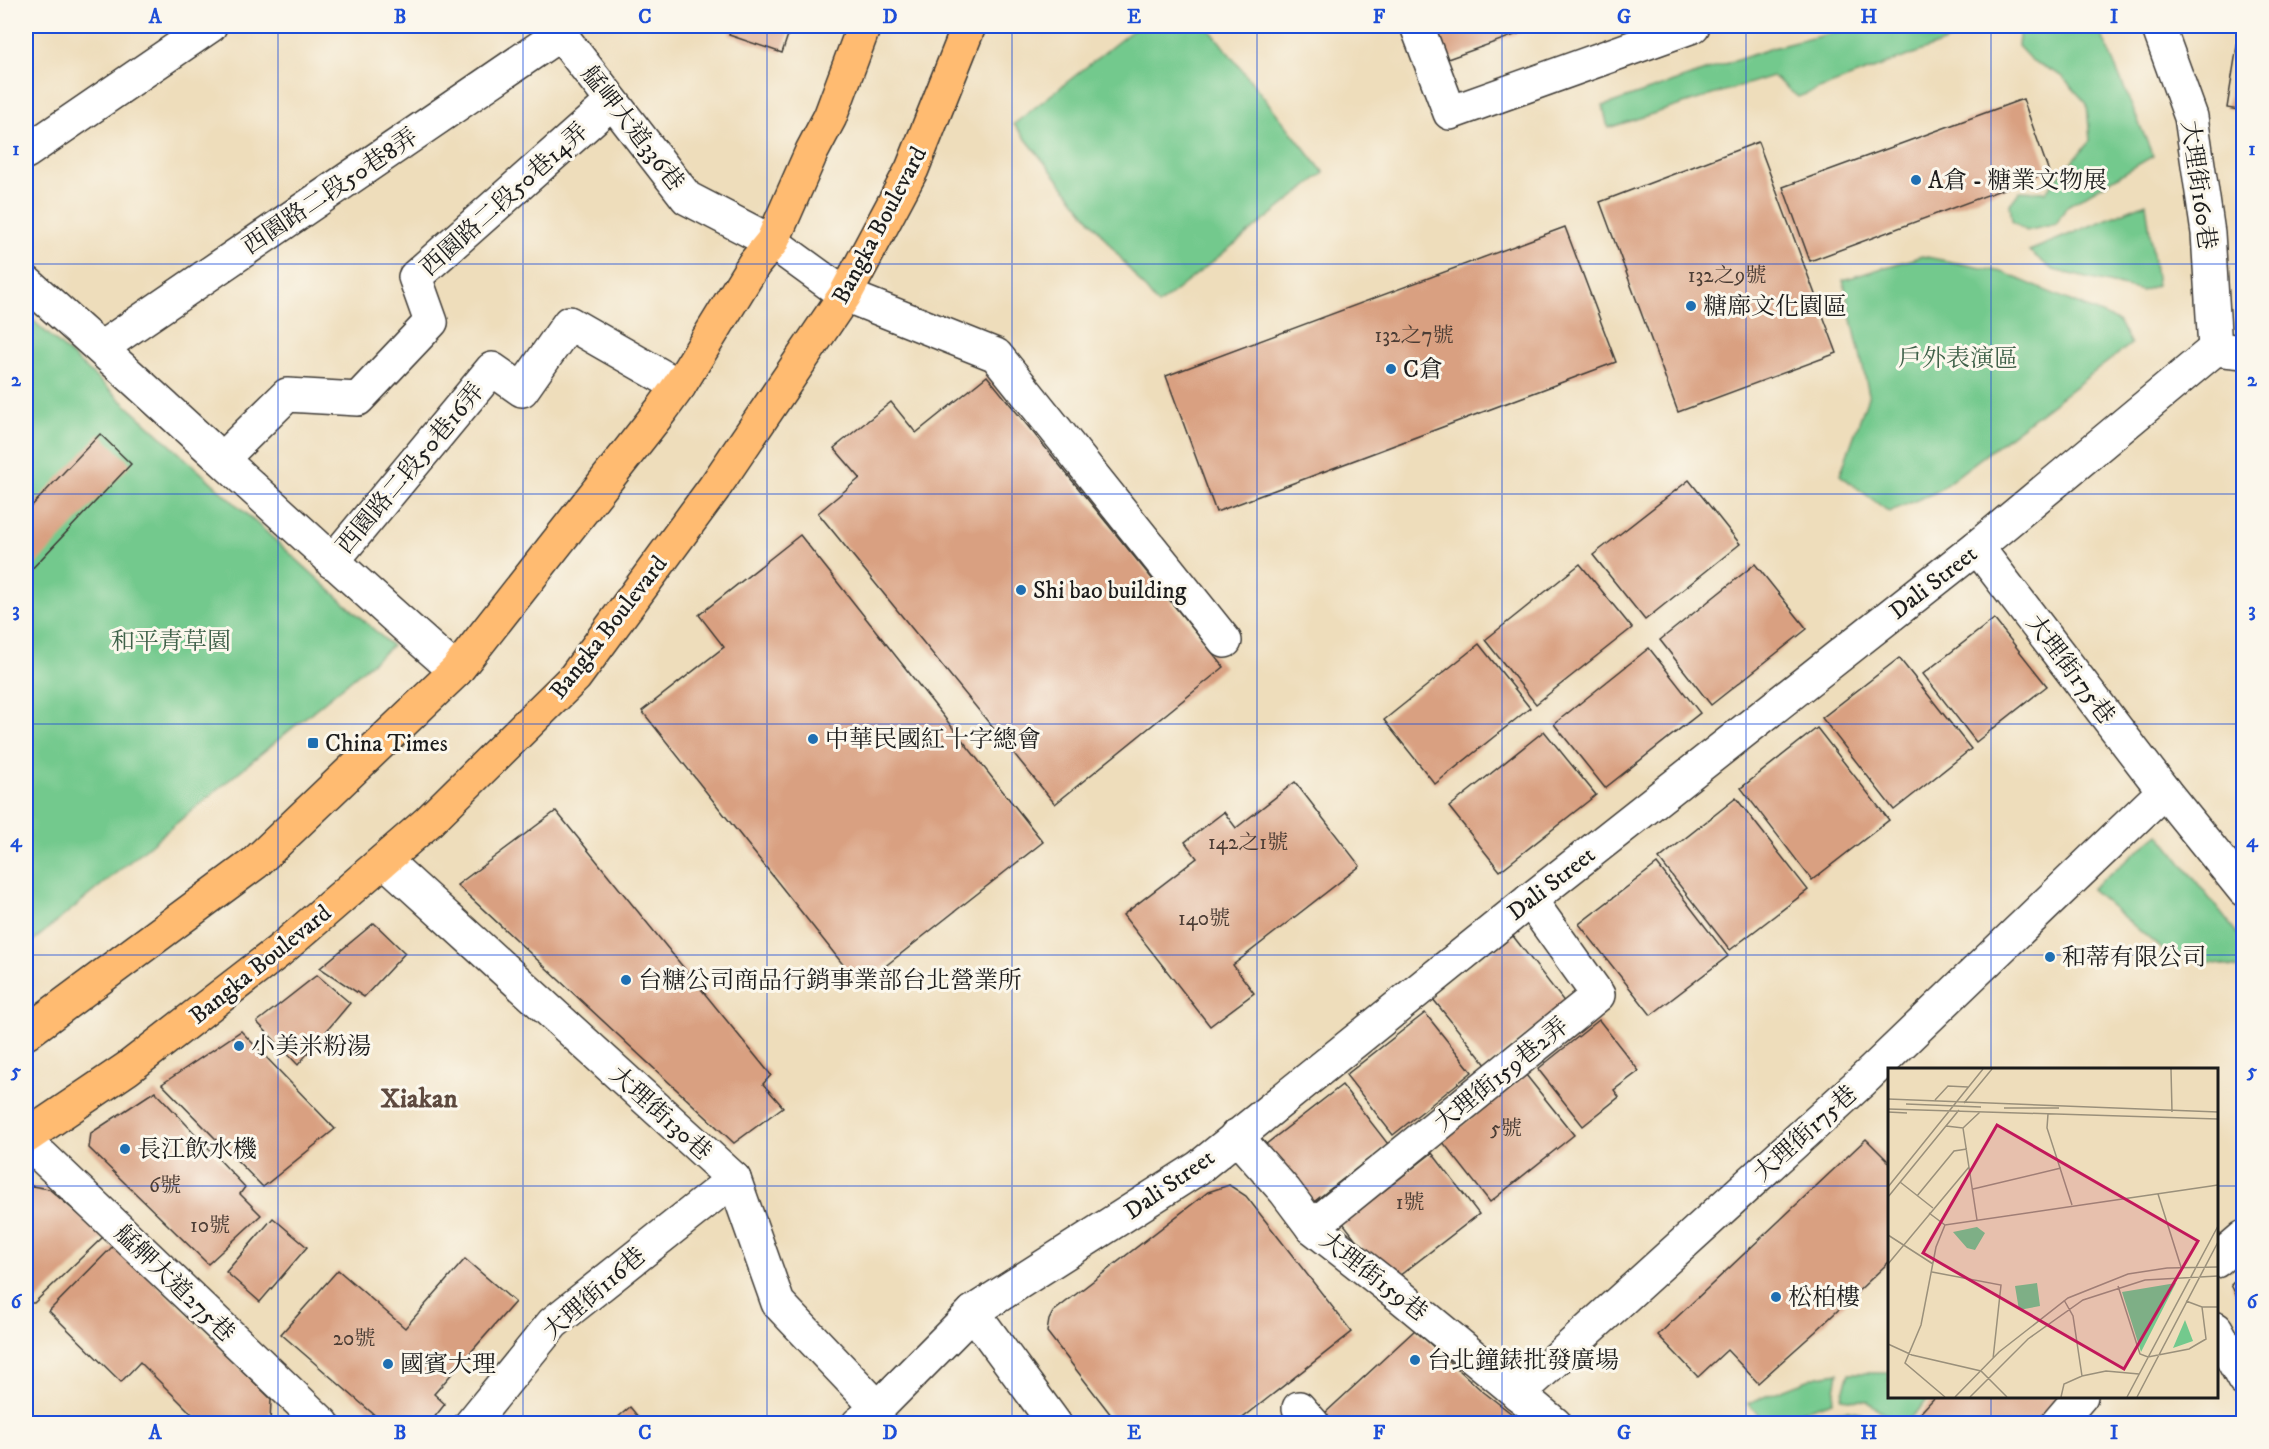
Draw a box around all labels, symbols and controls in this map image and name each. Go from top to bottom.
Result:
text: A [148,5,163,30]
text: B [394,5,406,30]
text: C [638,5,652,30]
text: D [883,5,898,30]
text: E [1127,5,1141,30]
text: F [1373,5,1386,30]
text: G [1617,5,1631,30]
text: H [1861,5,1878,30]
text: I [2110,5,2118,30]
street label: 艋岬大道336巷 [574,60,690,197]
street label: 西園路二段50巷14弄 [415,117,595,283]
street label: 大理街160巷 [2174,119,2222,252]
street label: 西園路二段50巷8弄 [237,122,424,262]
text: 1 [12,137,20,162]
text: 1 [2248,137,2256,162]
street label: Bangka Boulevard [826,142,934,309]
place label: A倉 - 糖業文物展 [1928,166,2107,196]
marker: A倉 - 糖業文物展 [1909,173,1923,187]
house number: 132之9號 [1688,263,1766,289]
place label: 糖廍文化園區 [1703,292,1847,322]
marker: 糖廍文化園區 [1684,299,1698,313]
house number: 132之7號 [1375,323,1453,349]
park label: 戶外表演區 [1898,344,2018,374]
place label: C倉 [1403,355,1443,385]
marker: C倉 [1384,362,1398,376]
text: 2 [11,368,22,393]
text: 2 [2247,368,2258,393]
street label: 西園路二段50巷16弄 [330,377,491,560]
street label: Dali Street [1884,539,1984,626]
street label: Bangka Boulevard [543,550,674,705]
place label: Shi bao building [1033,576,1187,606]
marker: Shi bao building [1014,583,1028,597]
text: 3 [12,598,20,623]
text: 3 [2248,598,2256,623]
street label: 大理街175巷 [2019,609,2121,730]
park label: 和平青草園 [111,627,231,657]
place label: 中華民國紅十字總會 [825,725,1041,755]
place label: China Times [325,729,448,759]
marker: 中華民國紅十字總會 [806,732,820,746]
marker: China Times [306,736,320,750]
text: 4 [10,829,23,854]
text: 4 [2246,829,2259,854]
house number: 142之1號 [1208,830,1288,856]
street label: Dali Street [1502,840,1602,927]
street label: Bangka Boulevard [184,898,338,1031]
house number: 140號 [1178,906,1230,932]
place label: 和蒂有限公司 [2062,943,2206,973]
marker: 和蒂有限公司 [2043,950,2057,964]
place label: 台糖公司商品行銷事業部台北營業所 [638,966,1022,996]
marker: 台糖公司商品行銷事業部台北營業所 [619,973,633,987]
street label: 大理街159巷2弄 [1428,1011,1575,1138]
place label: 小美米粉湯 [251,1032,371,1062]
marker: 小美米粉湯 [232,1039,246,1053]
text: 5 [10,1059,21,1084]
text: 5 [2246,1059,2257,1084]
street label: 大理街130巷 [603,1060,717,1167]
inset map [1888,1068,2218,1398]
street label: 大理街175巷 [1748,1079,1864,1188]
district label: Xiakan [381,1082,458,1116]
house number: 5號 [1490,1116,1522,1142]
place label: 長江飲水機 [137,1135,257,1165]
marker: 長江飲水機 [118,1142,132,1156]
street label: Dali Street [1119,1143,1221,1227]
house number: 6號 [149,1173,181,1199]
house number: 1號 [1396,1190,1424,1216]
house number: 10號 [190,1213,230,1239]
street label: 艋舺大道275巷 [108,1219,241,1349]
street label: 大理街159巷 [1313,1225,1433,1328]
street label: 大理街116巷 [537,1241,652,1346]
place label: 松柏樓 [1788,1283,1860,1313]
text: 6 [11,1290,23,1315]
marker: 松柏樓 [1769,1290,1783,1304]
text: 6 [2247,1290,2259,1315]
house number: 20號 [333,1326,375,1352]
place label: 台北鐘錶批發廣場 [1427,1346,1619,1376]
place label: 國賓大理 [400,1350,496,1380]
marker: 台北鐘錶批發廣場 [1408,1353,1422,1367]
marker: 國賓大理 [381,1357,395,1371]
text: A [148,1421,163,1446]
text: B [394,1421,406,1446]
text: C [638,1421,652,1446]
text: D [883,1421,898,1446]
text: E [1127,1421,1141,1446]
text: F [1373,1421,1386,1446]
text: G [1617,1421,1631,1446]
text: H [1861,1421,1878,1446]
text: I [2110,1421,2118,1446]

